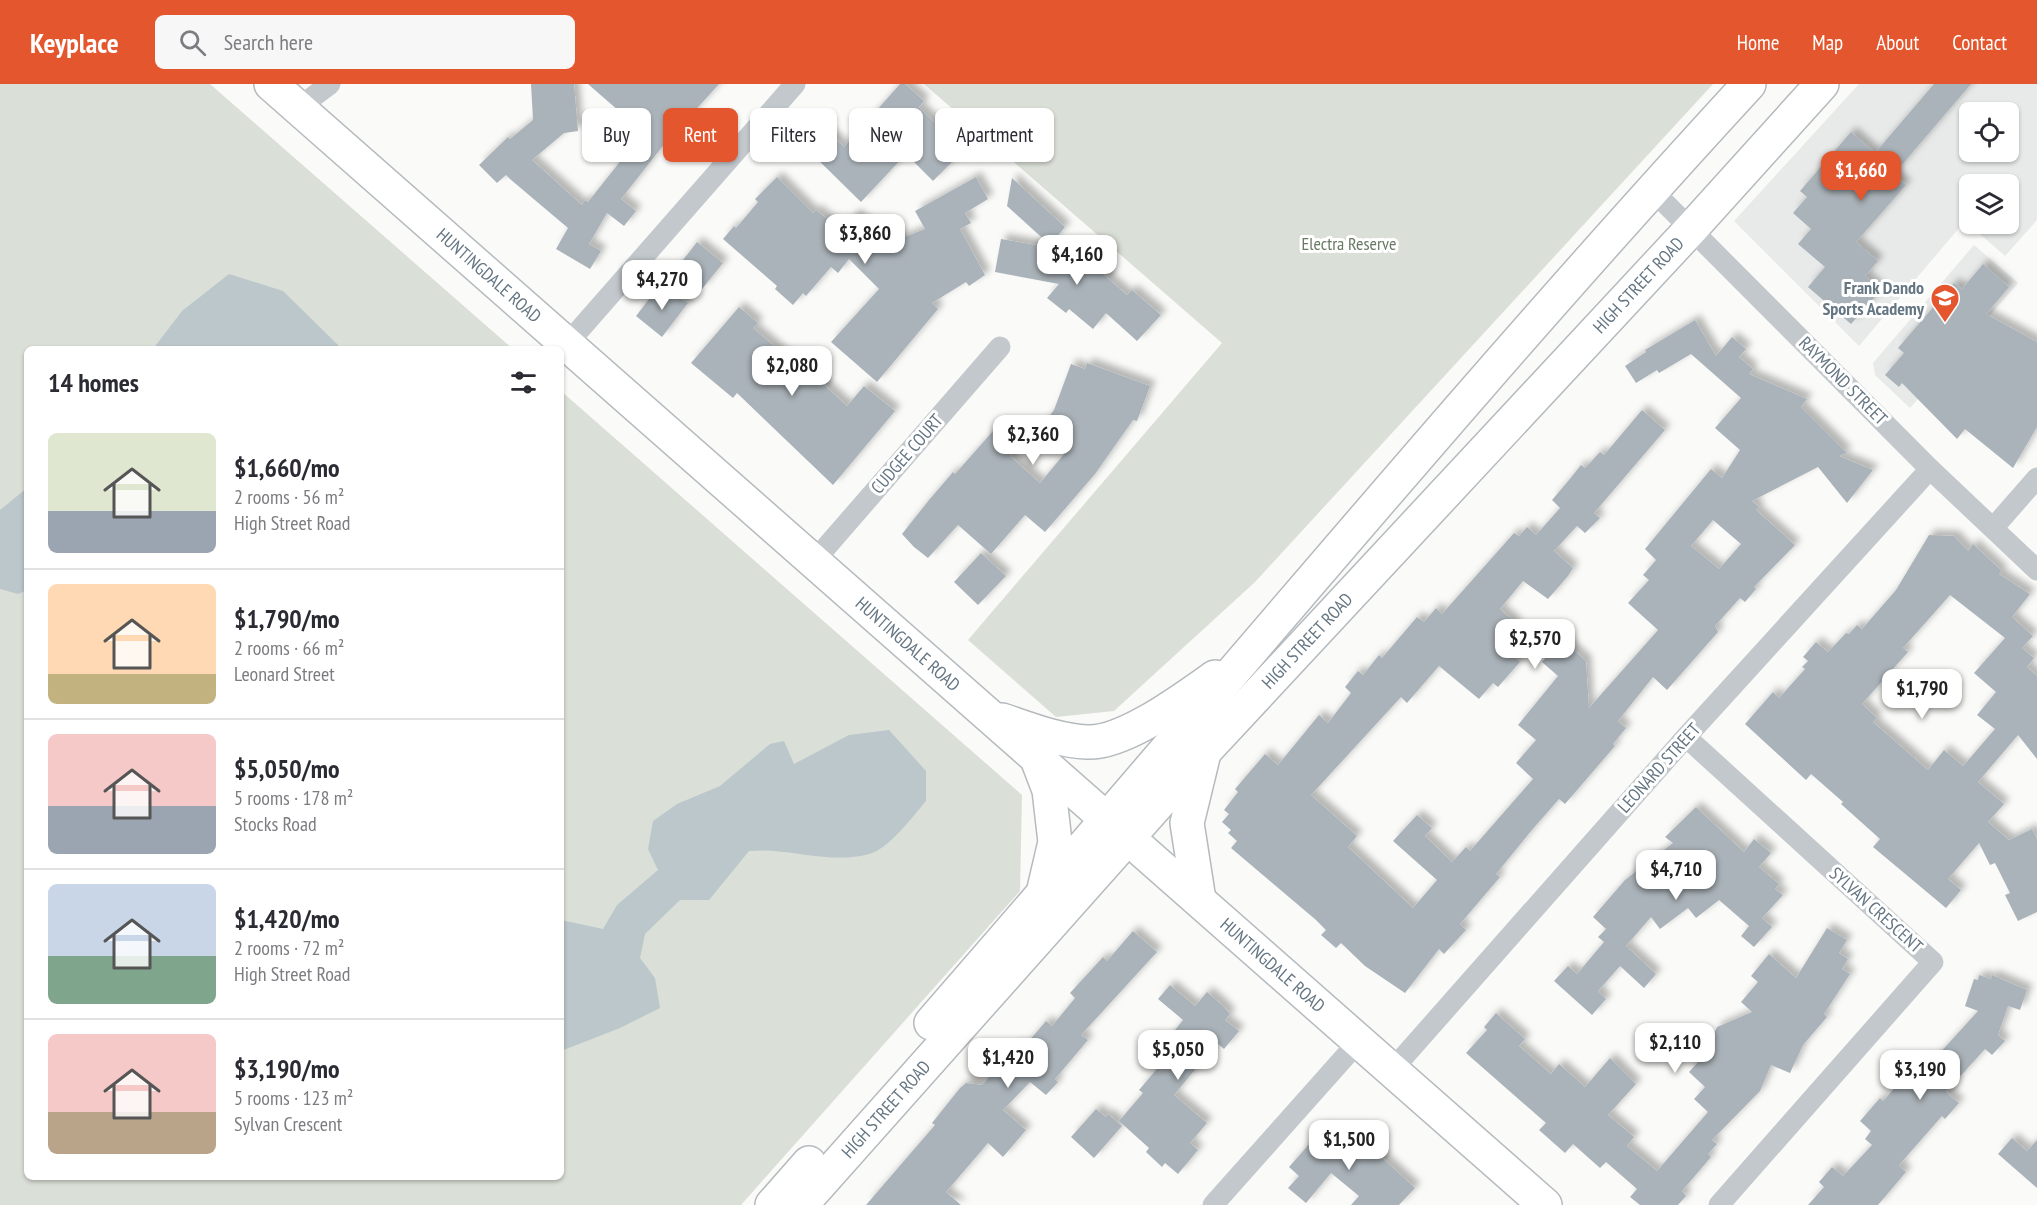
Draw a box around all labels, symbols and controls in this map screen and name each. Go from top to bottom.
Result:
search box [155,15,575,69]
text: Keyplace [30,24,119,61]
icon: search [176,26,209,59]
text: Search here [224,28,313,56]
text: Home [1737,29,1779,56]
text: Map [1812,29,1843,56]
text: About [1876,29,1919,56]
text: Contact [1952,29,2007,56]
map controls [1959,102,2019,234]
button: locate [1959,102,2019,162]
chip: Buy [582,108,651,162]
chip: Rent [663,108,738,162]
chip: Filters [750,108,837,162]
chip: New [849,108,923,162]
chip: Apartment [935,108,1054,162]
pin: $1,660 [1812,151,1910,202]
text: $1,660 [1835,157,1887,183]
button: layers [1959,174,2019,234]
pin: $3,860 [816,214,914,265]
text: $3,860 [839,220,891,246]
street label: HUNTINGDALE ROAD [432,223,546,327]
park label: Electra Reserve [1302,232,1396,255]
street label: HIGH STREET ROAD [1588,232,1689,338]
pin: $4,160 [1028,235,1126,286]
text: $4,160 [1051,241,1103,267]
pin: $4,270 [613,260,711,311]
text: $4,270 [636,266,688,292]
place label: Frank Dando Sports Academy [1822,276,1925,320]
school or university icon: Frank Dando Sports Academy [1929,282,1961,324]
street label: RAYMOND STREET [1794,331,1893,430]
pin: $2,080 [743,346,841,397]
text: $2,080 [766,352,818,378]
text: 14 homes [48,366,139,399]
icon: filters [507,366,540,399]
street label: CUDGEE COURT [866,409,947,498]
pin: $2,360 [984,415,1082,466]
text: $2,360 [1007,421,1059,447]
text: $1,660/mo [234,451,340,484]
icon: home [96,457,168,529]
text: 2 rooms · 56 m² [234,484,344,510]
text: High Street Road [234,510,351,536]
street label: HIGH STREET ROAD [1257,588,1357,694]
street label: HUNTINGDALE ROAD [851,592,965,696]
text: $1,790/mo [234,602,340,635]
icon: home [96,608,168,680]
pin: $2,570 [1486,619,1584,670]
text: $2,570 [1509,625,1561,651]
text: 2 rooms · 66 m² [234,635,344,661]
text: Leonard Street [234,661,335,687]
pin: $1,790 [1873,669,1971,720]
text: $1,790 [1896,675,1948,701]
street label: LEONARD STREET [1612,718,1705,817]
text: $5,050/mo [234,752,340,785]
icon: home [96,758,168,830]
text: 5 rooms · 178 m² [234,785,353,811]
text: Stocks Road [234,811,317,837]
pin: $4,710 [1627,850,1725,901]
text: $4,710 [1650,856,1702,882]
street label: SYLVAN CRESCENT [1825,862,1928,957]
text: $1,420/mo [234,902,340,935]
icon: home [96,908,168,980]
street label: HUNTINGDALE ROAD [1216,913,1330,1017]
text: 2 rooms · 72 m² [234,935,344,961]
text: High Street Road [234,961,351,987]
pin: $2,110 [1626,1023,1724,1074]
text: $2,110 [1649,1029,1701,1055]
pin: $5,050 [1129,1030,1227,1081]
text: $5,050 [1152,1036,1204,1062]
pin: $1,420 [959,1038,1057,1089]
text: $1,420 [982,1044,1034,1070]
pin: $3,190 [1871,1050,1969,1101]
text: $3,190/mo [234,1052,340,1085]
street label: HIGH STREET ROAD [836,1055,935,1163]
text: $3,190 [1894,1056,1946,1082]
icon: home [96,1058,168,1130]
text: 5 rooms · 123 m² [234,1085,353,1111]
text: Sylvan Crescent [234,1111,342,1137]
pin: $1,500 [1300,1120,1398,1171]
text: $1,500 [1323,1126,1375,1152]

